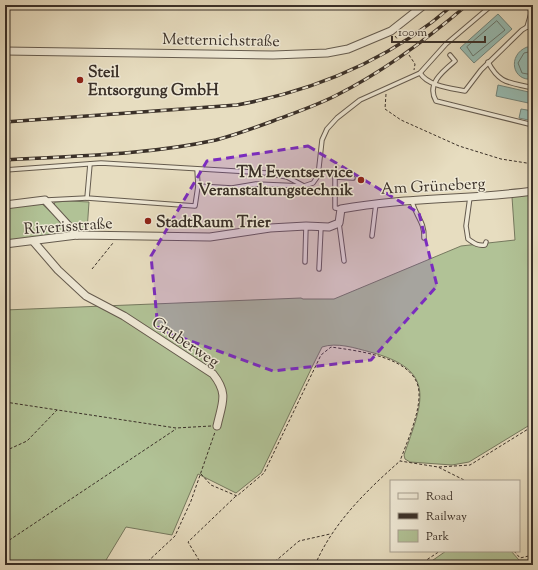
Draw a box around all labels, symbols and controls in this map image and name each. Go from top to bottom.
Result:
scale bar [392,18,485,44]
text: 100 m [398,24,427,42]
street label: Metternichstraße [162,29,280,54]
place label: Steil Entsorgung GmbH [88,62,219,103]
marker: Steil Entsorgung GmbH [75,75,85,85]
place label: TM Eventservice Veranstaltungstechnik [198,162,354,203]
street label: Am Grüneberg [380,173,486,202]
marker: TM Eventservice Veranstaltungstechnik [356,175,366,185]
place label: StadtRaum Trier [156,212,272,235]
street label: Riverisstraße [23,213,113,242]
marker: StadtRaum Trier [143,216,153,226]
street label: Gruberweg [146,312,223,374]
legend [390,480,520,552]
text: Road [426,488,453,506]
text: Railway [426,508,467,526]
text: Park [426,528,449,546]

